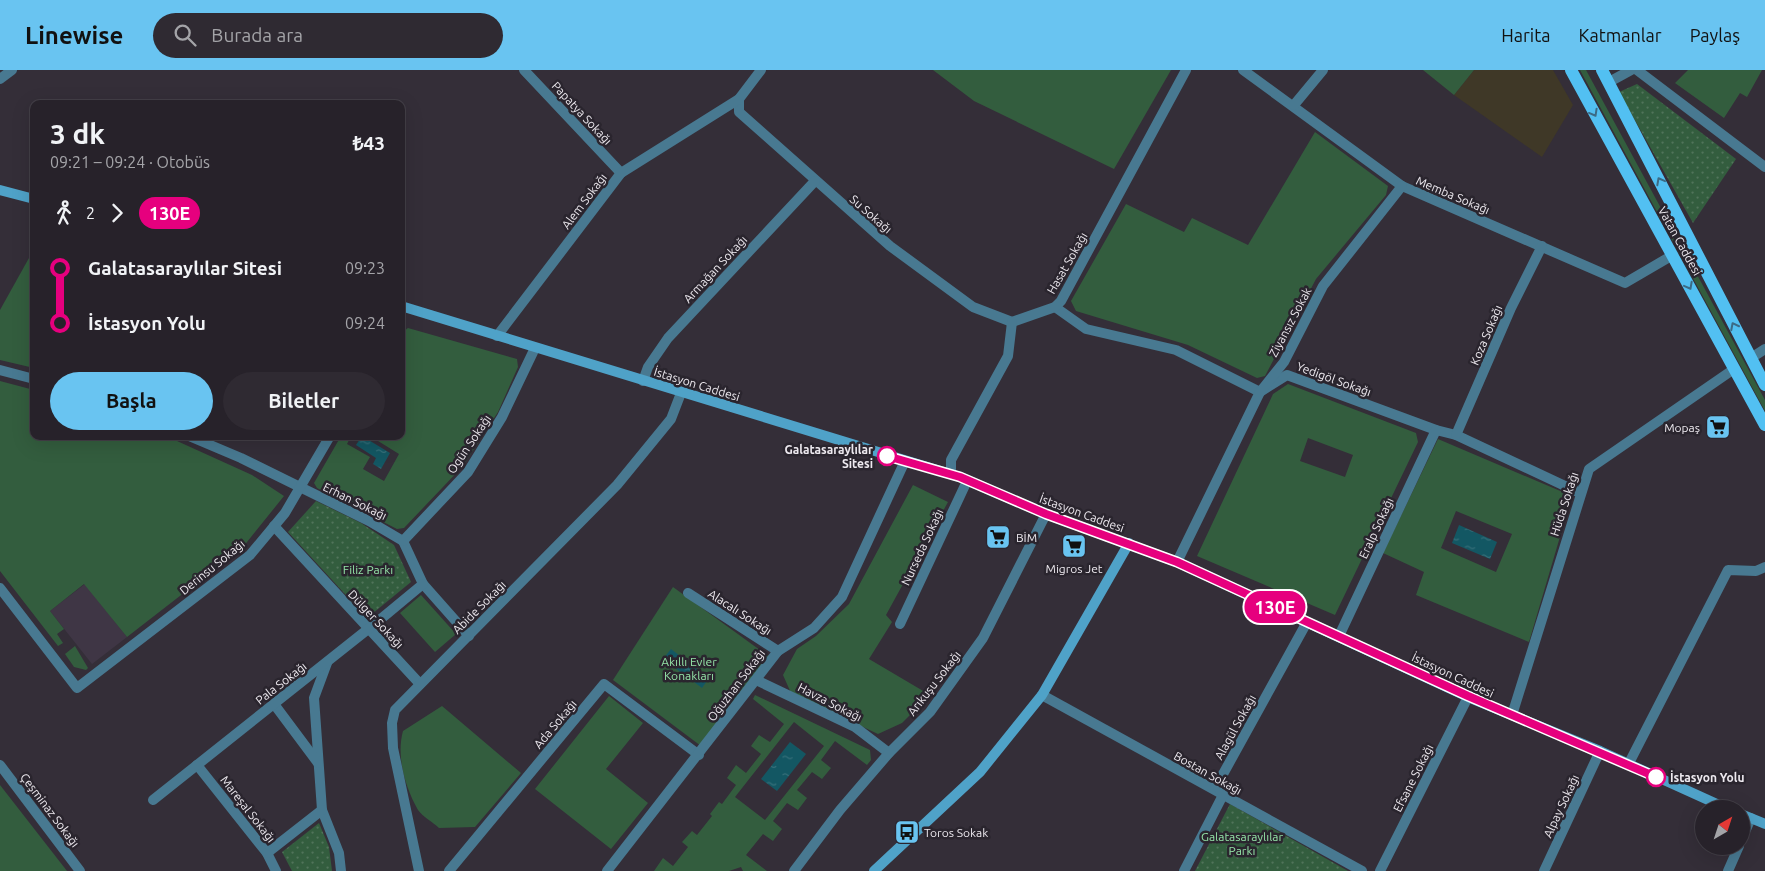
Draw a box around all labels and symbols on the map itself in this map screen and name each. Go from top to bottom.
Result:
street label: Papatya Sokağı [550,79,614,147]
one-way arrow [1588,107,1598,116]
street label: Alem Sokağı [559,171,609,231]
street label: Memba Sokağı [1414,174,1492,216]
one-way arrow [1656,178,1666,187]
street label: Su Sokağı [847,192,895,236]
street label: Vatan Caddesi [1656,204,1704,278]
street label: Hasat Sokağı [1044,230,1090,296]
street label: Armağan Sokağı [681,233,749,305]
one-way arrow [1683,281,1693,290]
street label: Ziyansız Sokak [1266,285,1314,359]
street label: Koza Sokağı [1468,303,1504,367]
one-way arrow [1730,322,1740,331]
street label: Yedigöl Sokağı [1295,360,1373,398]
street label: İstasyon Caddesi [653,365,742,403]
street label: Ogün Sokağı [445,412,493,476]
supermarket icon: Mopaş [1705,414,1731,440]
place label: Mopaş [1664,421,1700,434]
place label: Galatasaraylılar Sitesi [784,443,873,470]
marker: Galatasaraylılar Sitesi [877,446,897,466]
street label: Hüda Sokağı [1548,470,1580,538]
street label: Erhan Sokağı [321,480,389,522]
street label: İstasyon Caddesi [1038,492,1126,534]
street label: Eralp Sokağı [1356,495,1396,561]
street label: Nurseda Sokağı [899,507,945,587]
supermarket icon: BİM [985,524,1011,550]
place label: BİM [1016,531,1037,544]
supermarket icon: Migros Jet [1061,533,1087,559]
street label: Derinsu Sokağı [177,537,247,597]
place label: Migros Jet [1045,562,1103,575]
park label: Filiz Parkı [343,563,393,576]
street label: Abide Sokağı [450,578,508,636]
street label: Dülger Sokağı [346,587,406,651]
street label: Alacalı Sokağı [706,587,774,637]
line badge: 130E [1240,591,1310,623]
street label: Oğuzhan Sokağı [705,647,767,723]
street label: Arıkuşu Sokağı [905,648,963,718]
street label: İstasyon Caddesi [1410,650,1496,700]
park label: Akıllı Evler Konakları [661,655,717,682]
street label: Pala Sokağı [253,659,309,707]
street label: Havza Sokağı [796,680,864,724]
street label: Alagül Sokağı [1212,692,1258,762]
street label: Ada Sokağı [531,697,579,751]
street label: Efsane Sokağı [1390,742,1436,814]
street label: Bostan Sokağı [1172,749,1244,797]
marker: İstasyon Yolu [1646,767,1666,787]
place label: İstasyon Yolu [1670,770,1744,784]
street label: Çeşminaz Sokağı [18,771,82,849]
street label: Alpay Sokağı [1541,772,1581,840]
street label: Mareşal Sokağı [218,773,278,845]
north arrow [1695,800,1750,855]
bus stop icon: Toros Sokak [894,819,920,845]
place label: Toros Sokak [924,826,988,839]
park label: Galatasaraylılar Parkı [1201,830,1284,857]

